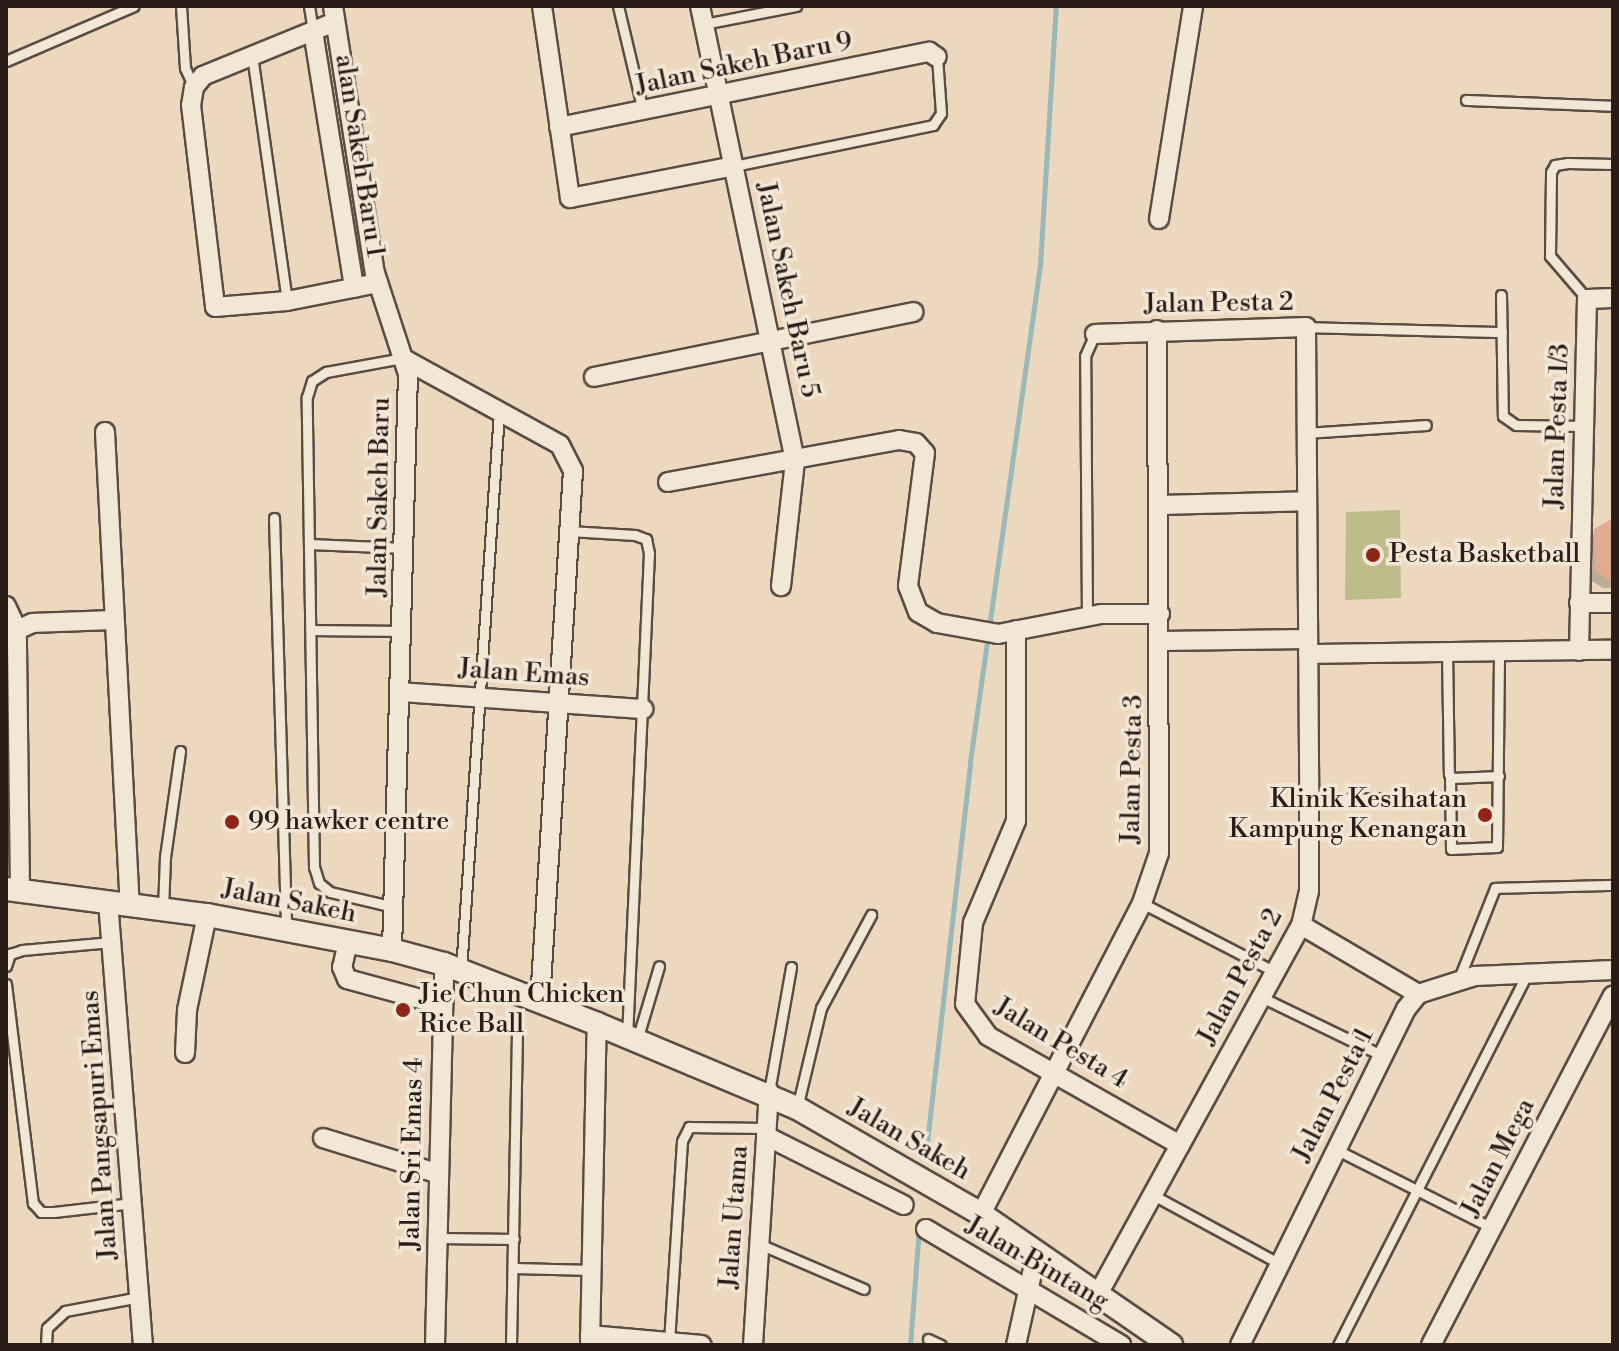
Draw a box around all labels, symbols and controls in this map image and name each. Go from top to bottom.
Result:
street label: Jalan Sakeh Baru 9 [633,26,855,102]
street label: alan Sakeh Baru 1 [328,52,390,260]
street label: Jalan Sakeh Baru 5 [749,180,825,400]
street label: Jalan Pesta 2 [1144,287,1294,321]
street label: Jalan Pesta 1/3 [1540,343,1576,509]
street label: Jalan Sakeh Baru [363,397,397,597]
place label: Pesta Basketball [1389,539,1580,571]
marker: Pesta Basketball [1364,546,1382,564]
street label: Jalan Emas [457,654,591,694]
street label: Jalan Pesta 3 [1116,694,1150,844]
place label: Klinik Kesihatan Kampung Kenangan [1229,784,1467,846]
marker: Klinik Kesihatan Kampung Kenangan [1474,804,1496,826]
place label: 99 hawker centre [248,806,449,838]
marker: 99 hawker centre [223,813,241,831]
street label: Jalan Sakeh [219,874,359,930]
street label: Jalan Pesta 2 [1192,904,1290,1050]
place label: Jie Chun Chicken Rice Ball [419,979,624,1040]
street label: Jalan Pangsapuri Emas [75,989,125,1261]
street label: Jalan Pesta 4 [989,992,1133,1096]
marker: Jie Chun Chicken Rice Ball [394,1001,412,1019]
street label: Jalan Pesta 1 [1287,1023,1381,1167]
street label: Jalan Sri Emas 4 [396,1057,430,1251]
street label: Jalan Sakeh [842,1093,976,1187]
street label: Jalan Mega [1456,1094,1542,1222]
street label: Jalan Utama [714,1144,756,1290]
street label: Jalan Bintang [960,1210,1114,1318]

